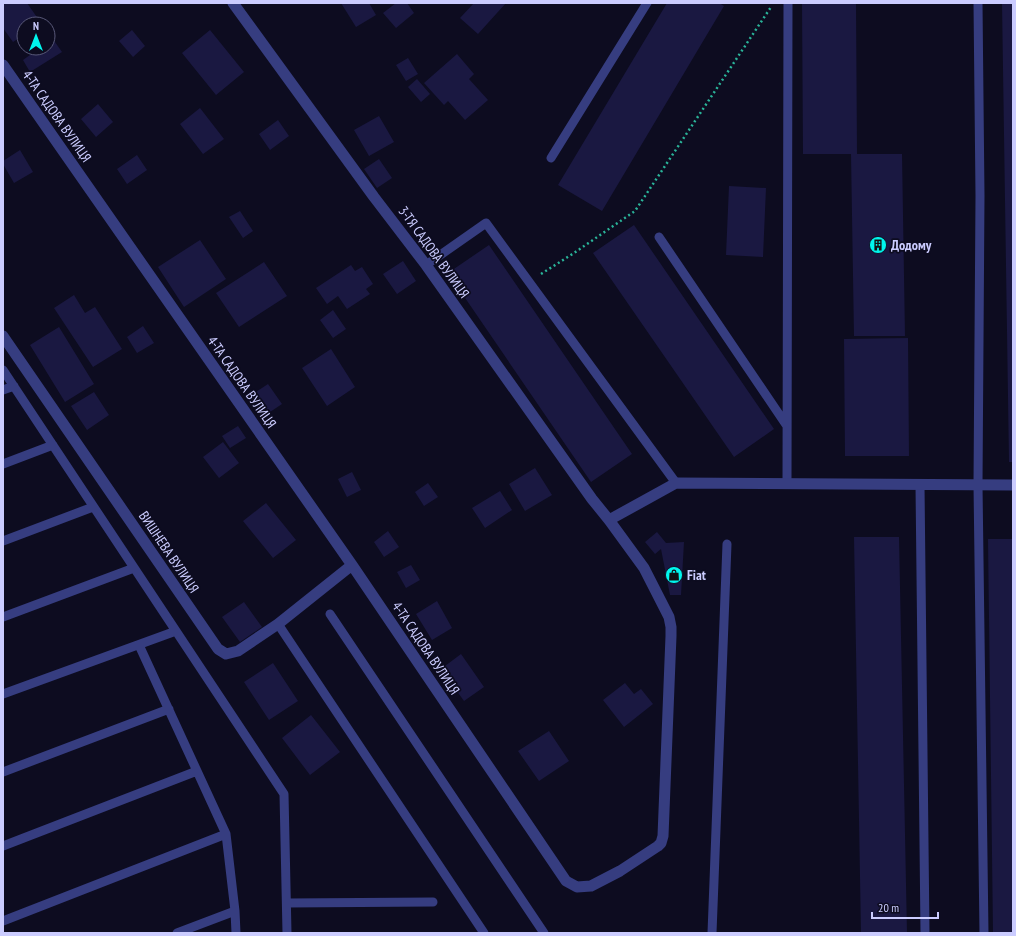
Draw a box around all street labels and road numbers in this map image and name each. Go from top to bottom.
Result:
street label: 4-ТА САДОВА ВУЛИЦЯ [19,66,95,166]
street label: 3-ТЯ САДОВА ВУЛИЦЯ [395,202,473,302]
street label: 4-ТА САДОВА ВУЛИЦЯ [204,332,280,432]
street label: ВИШНЕВА ВУЛИЦЯ [135,508,203,596]
street label: 4-ТА САДОВА ВУЛИЦЯ [388,598,464,698]

